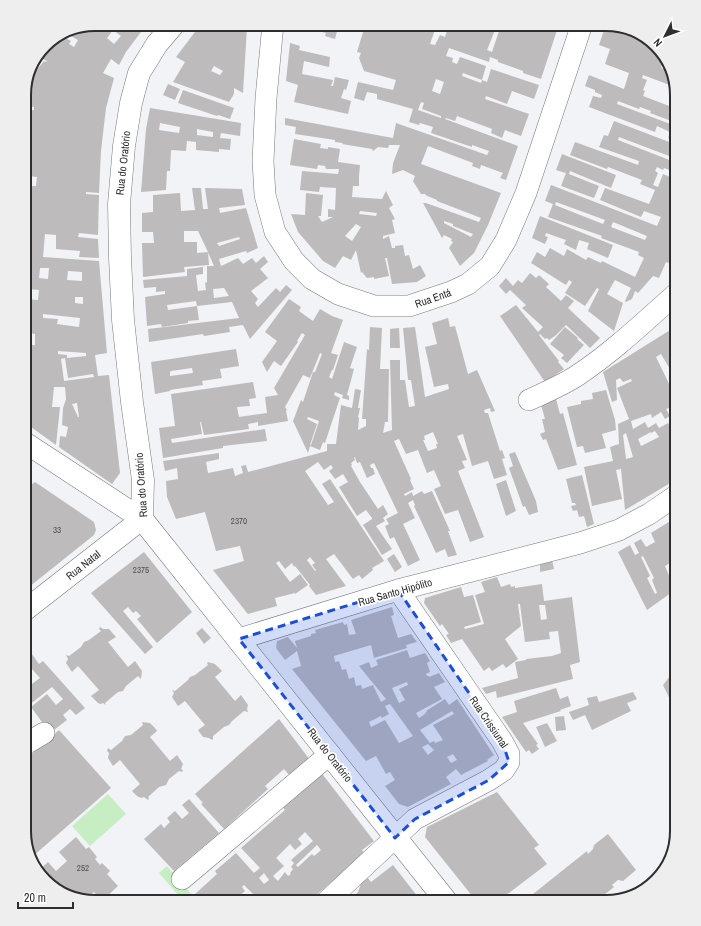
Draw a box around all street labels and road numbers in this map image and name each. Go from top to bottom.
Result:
street label: Rua do Oratório [113,130,133,196]
street label: Rua Entá [413,285,453,311]
street label: Rua do Oratório [132,452,150,518]
street label: Rua Natal [63,547,103,583]
street label: Rua Santo Hipólito [356,575,434,609]
street label: Rua Crissiunal [467,693,511,751]
street label: Rua do Oratório [305,725,355,785]

